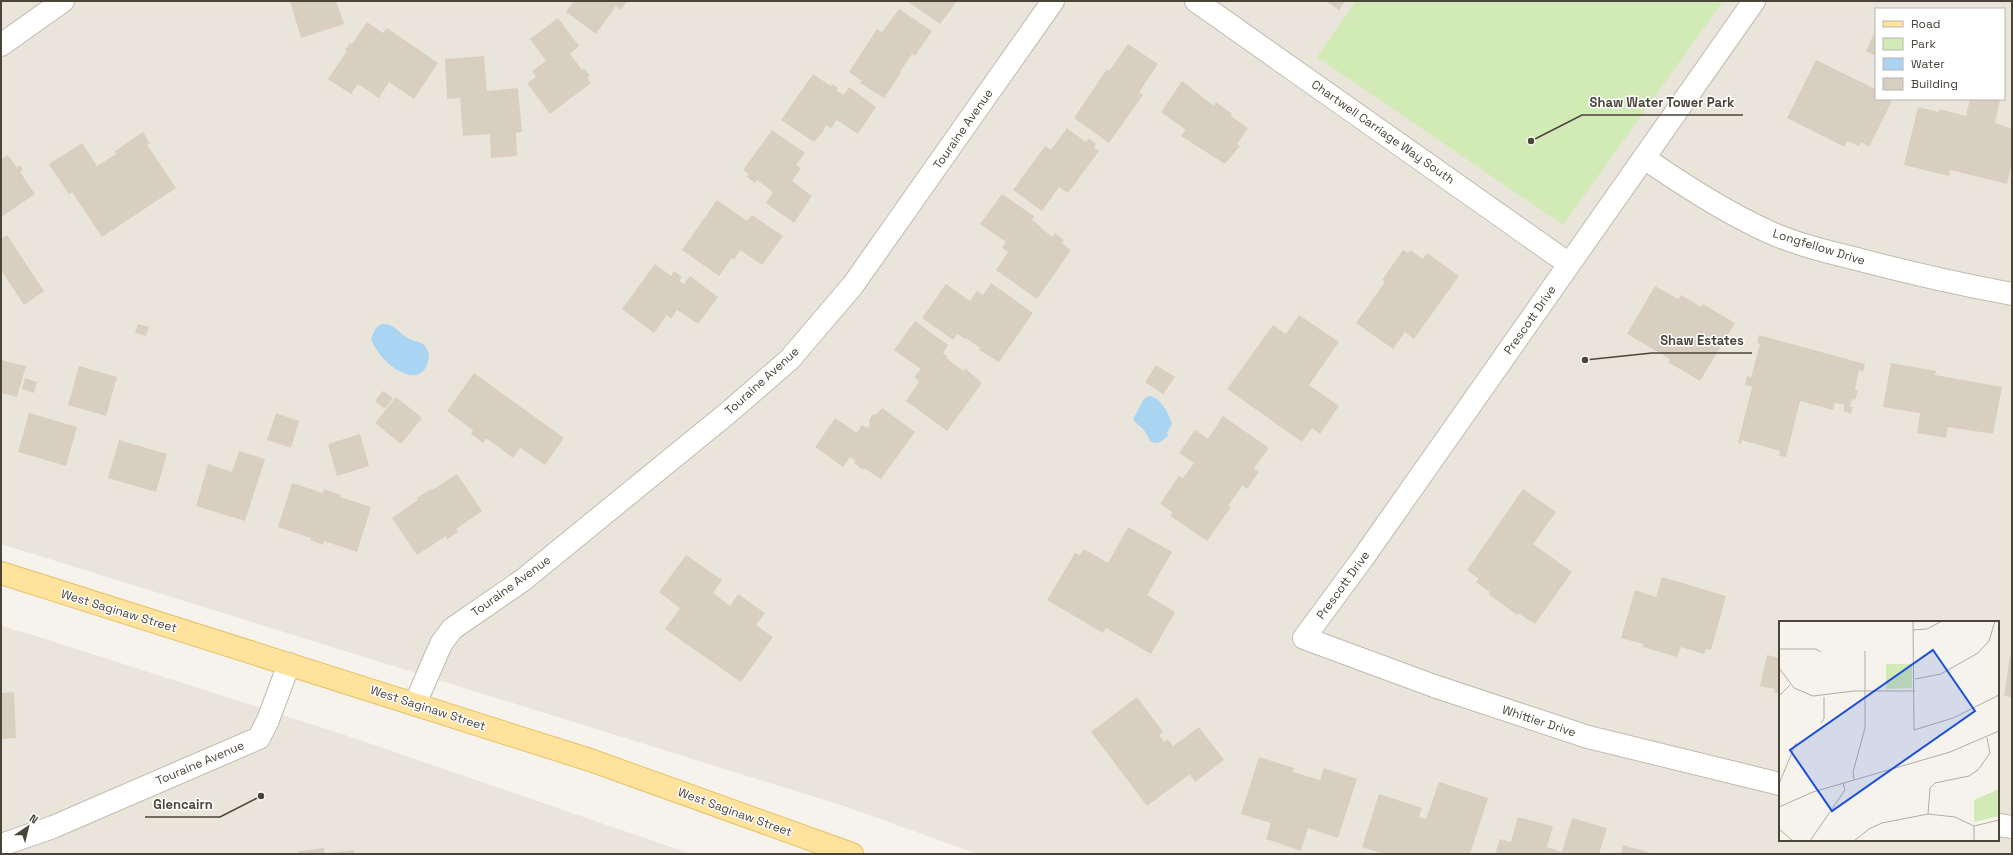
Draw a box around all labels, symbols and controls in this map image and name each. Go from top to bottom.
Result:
legend [1875,8,2005,100]
text: Road [1911,16,1940,32]
text: Park [1911,36,1936,52]
text: Water [1911,56,1945,72]
street label: Chartwell Carriage Way South [1308,76,1458,188]
text: Building [1911,76,1958,92]
street label: Touraine Avenue [929,86,997,172]
callout: Shaw Water Tower Park [1582,90,1743,115]
text: Shaw Water Tower Park [1590,94,1735,111]
street label: Longfellow Drive [1771,225,1867,269]
street label: Prescott Drive [1500,282,1560,358]
callout: Shaw Estates [1652,328,1752,353]
text: Shaw Estates [1660,332,1744,349]
street label: Touraine Avenue [722,343,802,419]
street label: Prescott Drive [1313,548,1373,622]
street label: Touraine Avenue [468,552,554,620]
street label: West Saginaw Street [59,586,179,636]
inset map [1779,621,1999,841]
street label: West Saginaw Street [368,682,488,734]
street label: Whittier Drive [1500,702,1578,740]
street label: Touraine Avenue [153,737,247,789]
street label: West Saginaw Street [676,784,794,840]
callout: Glencairn [145,792,220,817]
text: Glencairn [153,796,213,813]
north arrow [8,807,48,847]
text: N [27,811,41,827]

